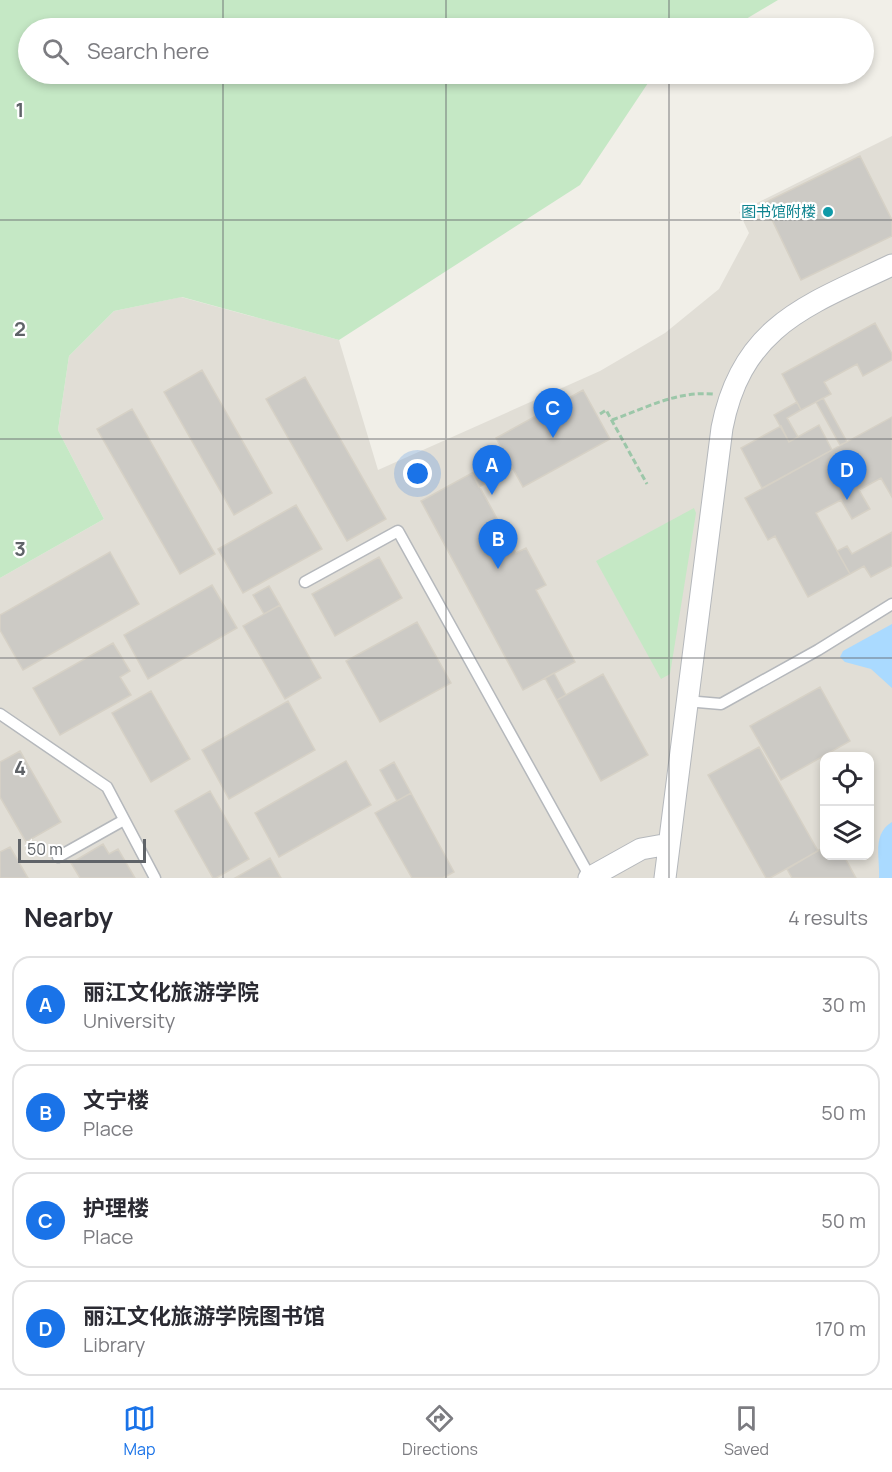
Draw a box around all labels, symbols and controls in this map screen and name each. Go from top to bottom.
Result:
search box [18,18,874,84]
icon: search [39,35,72,68]
text: Search here [87,36,209,66]
text: 1 [16,96,24,123]
place label: 图书馆附楼 [741,201,816,222]
marker: 图书馆附楼 [821,205,835,219]
text: 2 [14,315,26,342]
pin: C [534,388,572,438]
pin: A [472,446,512,495]
pin: D [828,450,866,500]
your location [403,459,432,488]
pin: B [478,520,518,569]
text: 3 [14,535,26,562]
map controls [820,752,874,860]
button: locate [820,752,874,806]
text: 4 [14,754,26,781]
button: layers [820,806,874,860]
scale bar [18,836,146,864]
text: 50 m [27,838,63,860]
text: Nearby [24,899,113,935]
text: 4 results [788,904,868,931]
text: 丽江文化旅游学院 [83,977,259,1007]
text: A [39,991,52,1018]
text: 30 m [822,991,866,1018]
text: University [83,1007,175,1034]
text: 文宁楼 [83,1085,149,1115]
text: B [39,1099,52,1126]
text: 50 m [821,1099,866,1126]
text: Place [83,1115,133,1142]
text: 护理楼 [83,1193,149,1223]
text: C [38,1207,53,1234]
text: 50 m [821,1207,866,1234]
text: Place [83,1223,133,1250]
text: 丽江文化旅游学院图书馆 [83,1301,325,1331]
text: D [38,1315,53,1342]
text: 170 m [815,1315,866,1342]
text: Library [83,1331,145,1358]
tab: Map [123,1402,156,1460]
tab: Directions [402,1402,478,1460]
tab: Saved [724,1402,769,1460]

